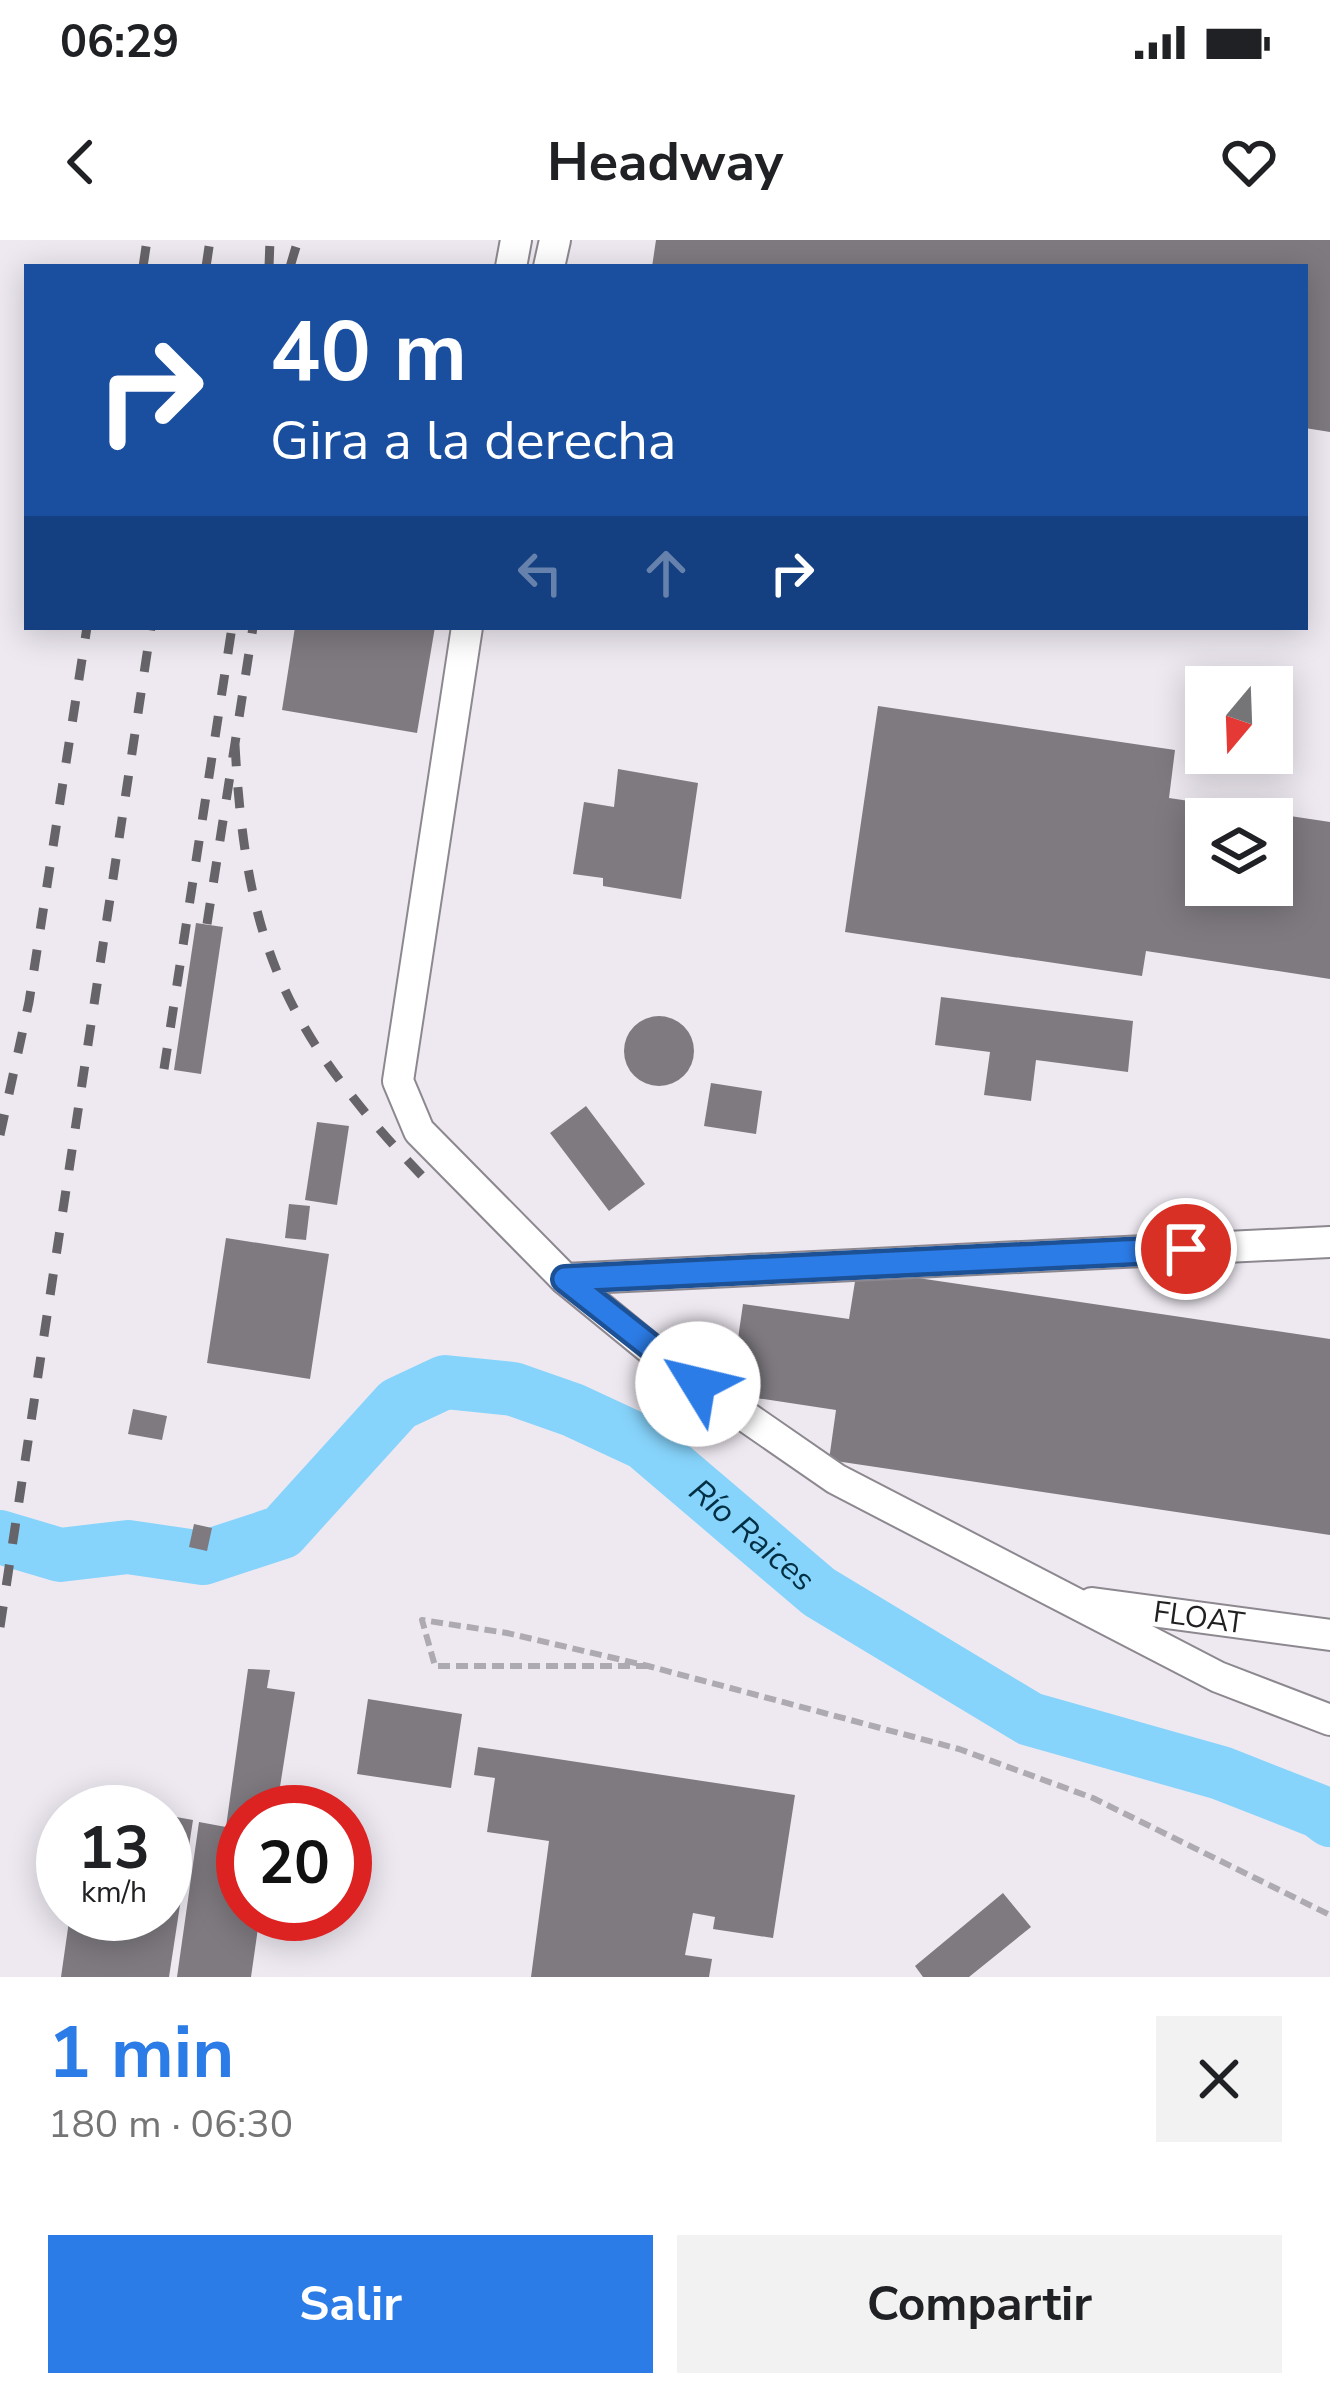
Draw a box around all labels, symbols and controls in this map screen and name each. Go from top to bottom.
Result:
text: 06:29 [60,12,179,73]
text: Headway [547,125,783,199]
icon: back [48,129,114,195]
icon: heart [1216,129,1282,195]
text: 40 m [270,295,467,410]
icon: right [72,312,228,468]
text: Gira a la derecha [270,404,677,478]
icon: left [507,540,573,606]
icon: ahead [633,540,699,606]
icon: right [759,540,825,606]
north arrow [1185,666,1293,774]
map controls [1185,666,1293,906]
button: layers [1185,798,1293,906]
pin [1135,1198,1237,1300]
icon: arrive [1153,1216,1219,1282]
position arrow [635,1321,761,1447]
water label: Río Raices [680,1469,825,1602]
street label: FLOAT [1151,1591,1247,1644]
speed limit sign: 20 [216,1785,372,1941]
text: 13 [78,1807,150,1889]
text: km/h [81,1872,147,1913]
text: 1 min [48,2004,234,2102]
button: close [1156,2016,1282,2142]
text: 180 m · 06:30 [48,2098,293,2151]
button: Salir [48,2235,653,2373]
button: Compartir [677,2235,1282,2373]

